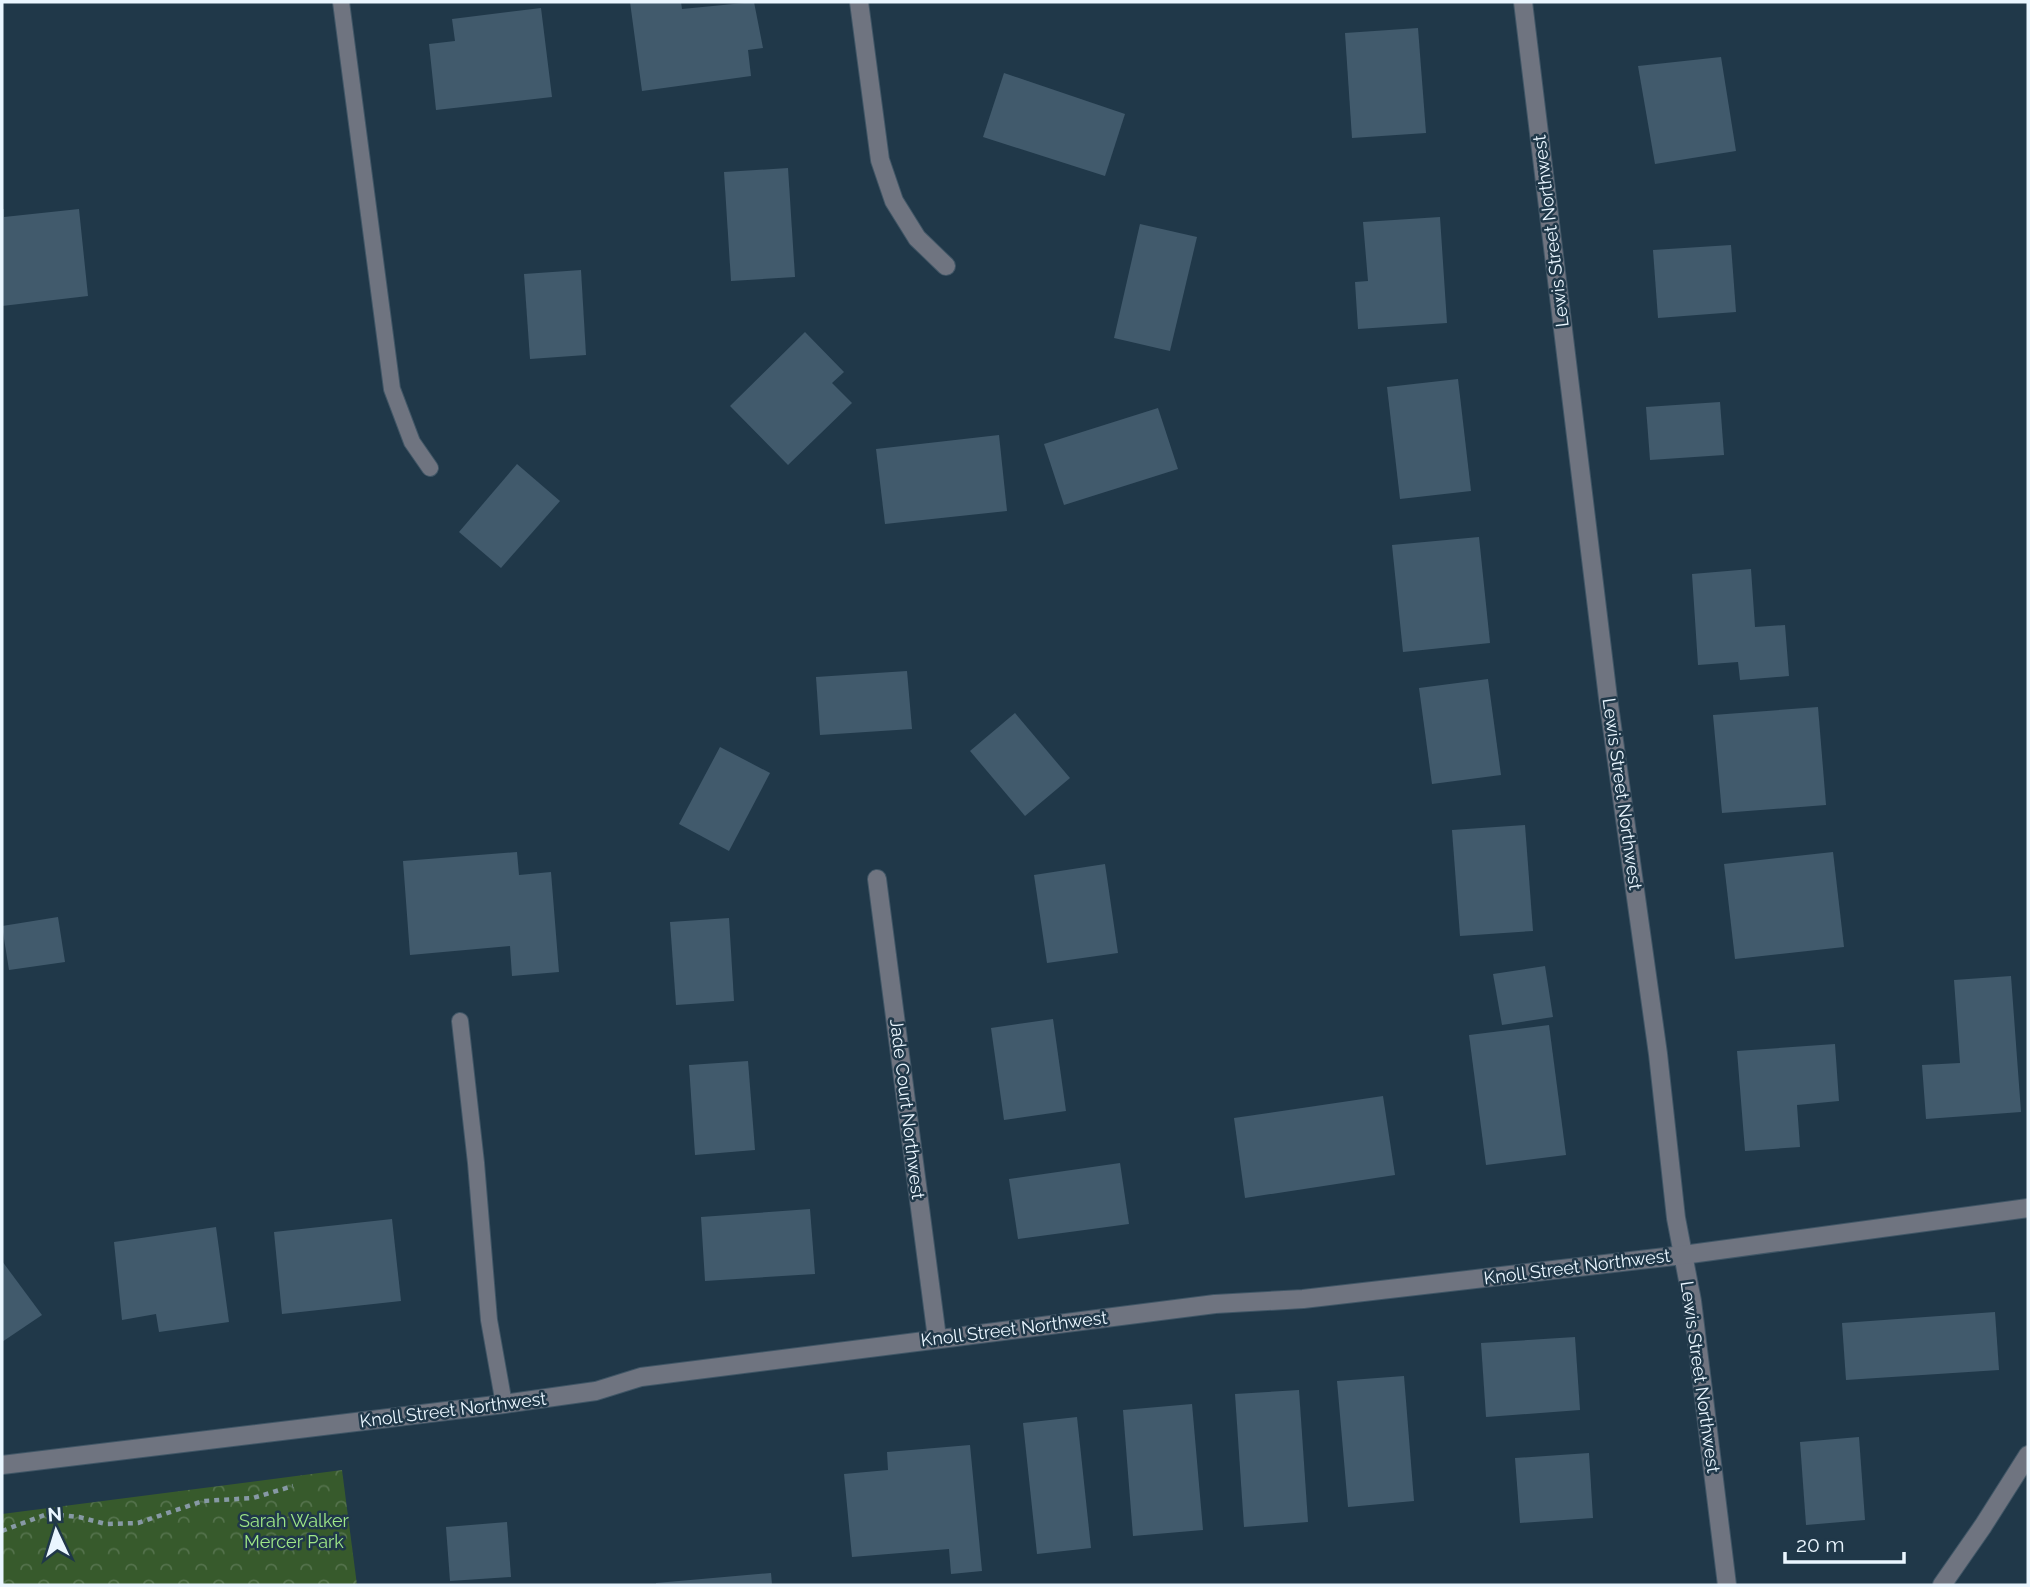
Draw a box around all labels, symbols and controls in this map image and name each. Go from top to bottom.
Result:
street label: Lewis Street Northwest [1528,134,1573,328]
street label: Lewis Street Northwest [1599,697,1646,891]
street label: Jade Court Northwest [886,1017,929,1201]
street label: Knoll Street Northwest [1482,1245,1671,1288]
street label: Lewis Street Northwest [1677,1280,1724,1474]
street label: Knoll Street Northwest [919,1307,1108,1350]
street label: Knoll Street Northwest [358,1388,547,1431]
north arrow [21,1496,91,1566]
text: N [47,1503,63,1526]
park label: Sarah Walker Mercer Park [239,1510,350,1552]
scale bar [1785,1520,1904,1564]
text: 20 m [1796,1532,1844,1557]

